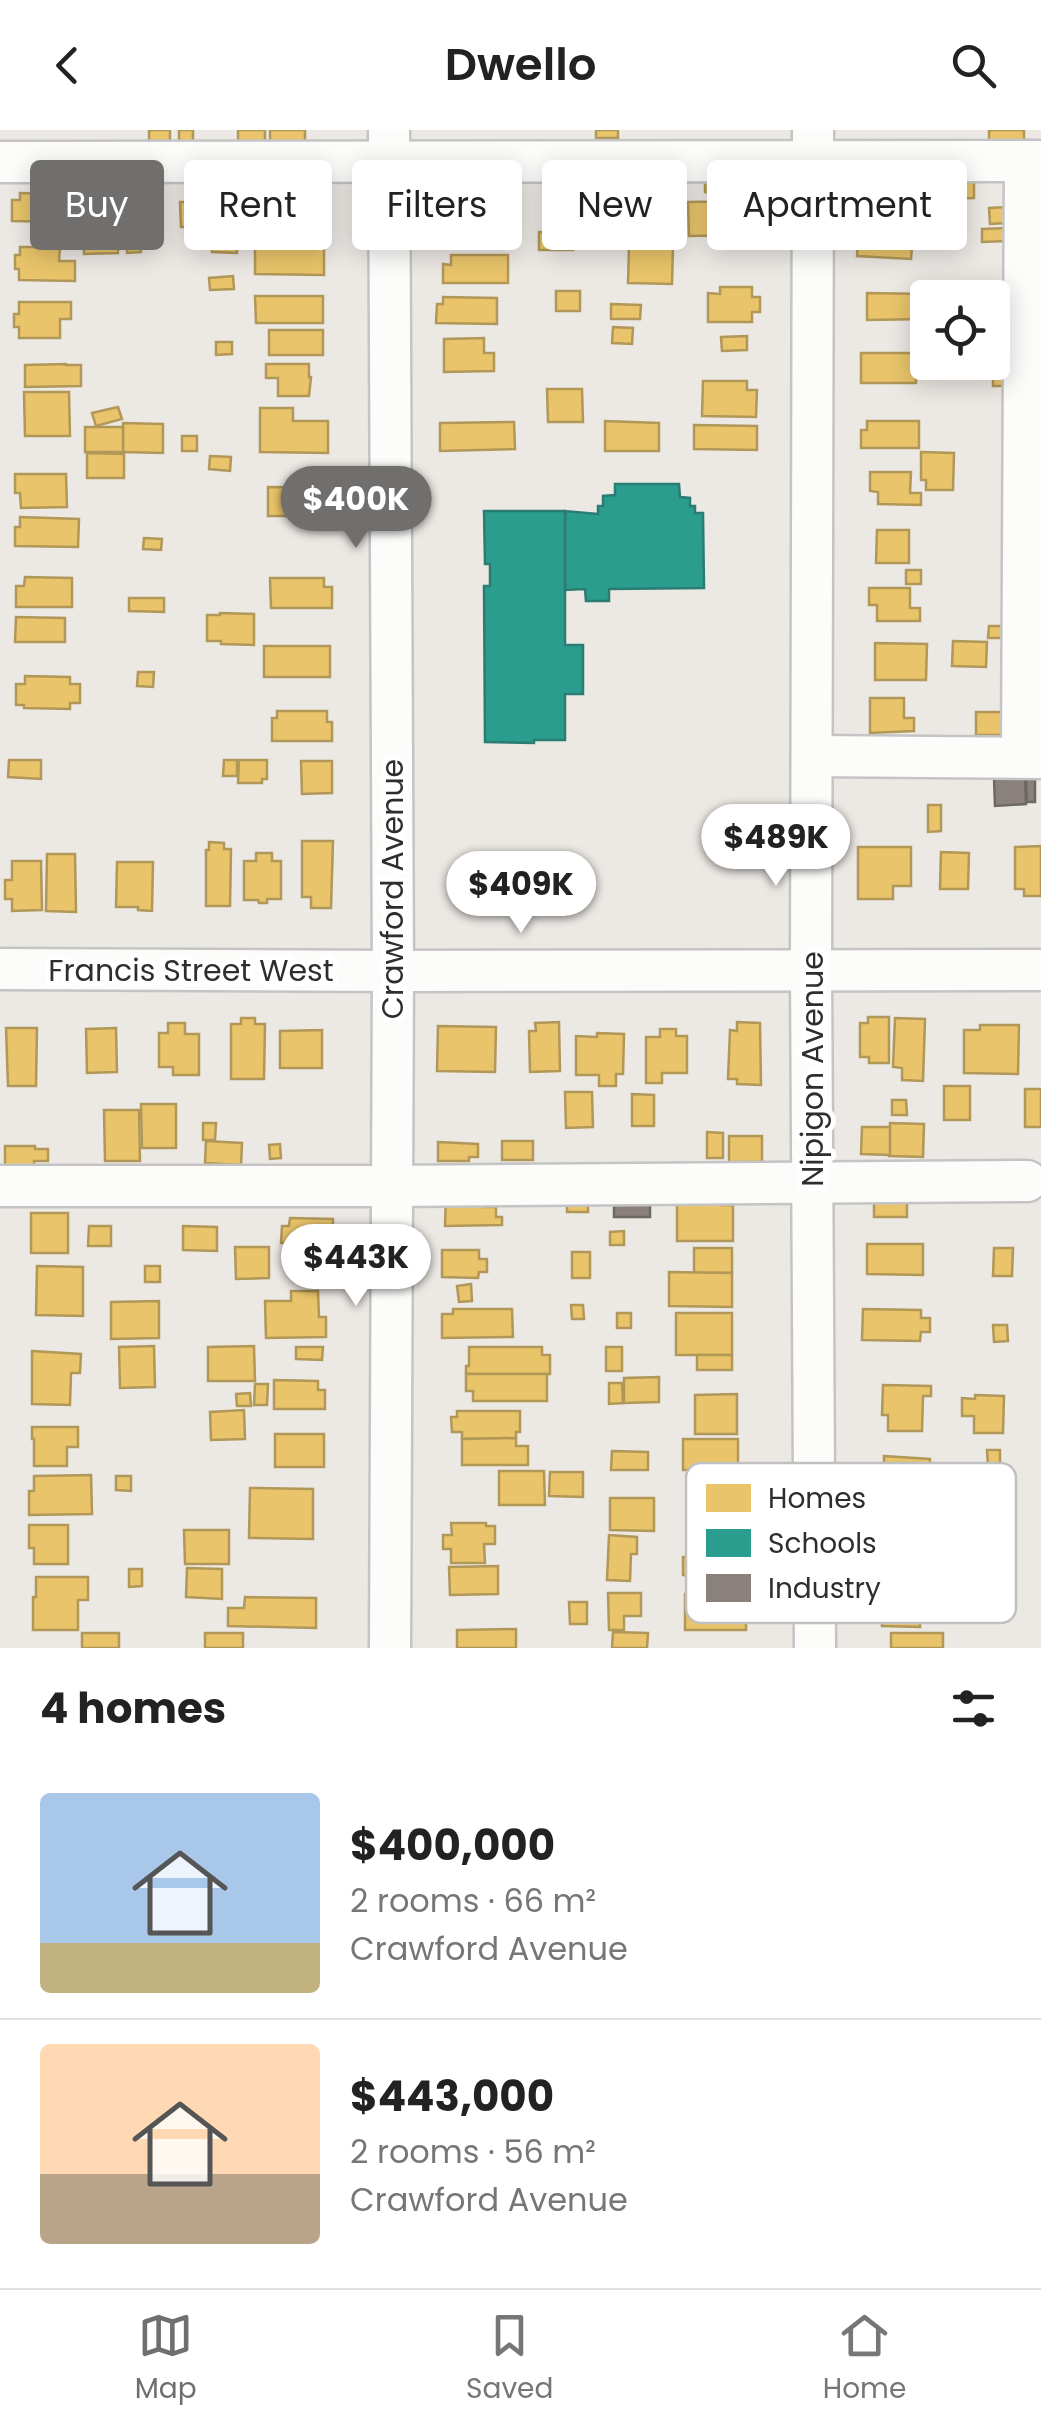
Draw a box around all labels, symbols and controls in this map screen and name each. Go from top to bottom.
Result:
text: Dwello [445,33,596,96]
icon: back [40,38,95,93]
icon: search [946,38,1001,93]
chip: Buy [30,160,164,250]
chip: Rent [184,160,332,250]
chip: Filters [352,160,522,250]
chip: New [542,160,687,250]
chip: Apartment [707,160,967,250]
map controls [910,280,1010,380]
button: locate [910,280,1010,380]
pin: $400K [286,466,426,551]
text: $400K [303,476,409,521]
street label: Crawford Avenue [371,759,414,1019]
pin: $489K [706,804,846,889]
text: $489K [723,814,829,859]
pin: $409K [451,851,591,936]
text: $409K [468,861,574,906]
street label: Francis Street West [48,949,334,992]
street label: Nipigon Avenue [791,951,834,1187]
pin: $443K [286,1224,426,1309]
text: $443K [303,1234,409,1279]
legend [686,1463,1016,1623]
text: Homes [768,1479,866,1518]
text: Schools [768,1524,877,1563]
text: Industry [768,1569,881,1608]
text: 4 homes [40,1679,226,1738]
icon: filters [946,1681,1001,1736]
text: $400,000 [350,1816,555,1875]
icon: home [120,1833,240,1953]
text: 2 rooms · 66 m² [350,1878,596,1923]
text: Crawford Avenue [350,1926,628,1971]
text: $443,000 [350,2067,554,2126]
icon: home [120,2084,240,2204]
text: 2 rooms · 56 m² [350,2129,596,2174]
text: Crawford Avenue [350,2177,628,2222]
tab: Map [135,2308,197,2410]
tab: Saved [466,2308,553,2410]
tab: Home [823,2308,906,2410]

